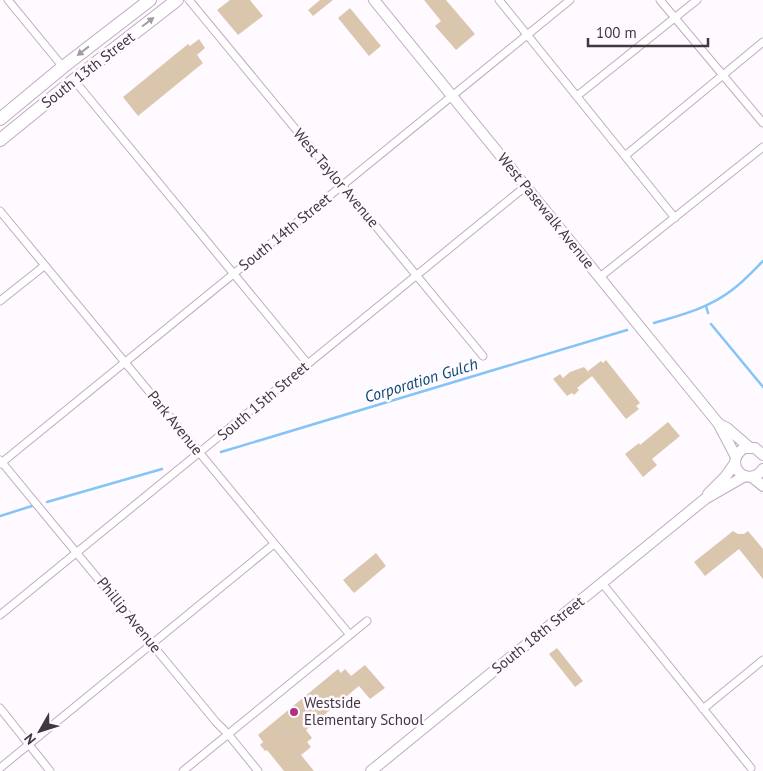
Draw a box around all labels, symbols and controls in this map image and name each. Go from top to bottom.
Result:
scale bar [588,15,708,47]
one-way arrow [141,17,154,28]
text: 100 m [596,23,637,42]
street label: South 13th Street [37,27,138,112]
one-way arrow [77,46,90,57]
street label: West Taylor Avenue [289,124,383,231]
street label: West Pasewalk Avenue [494,149,599,273]
street label: South 14th Street [235,189,335,275]
water label: Corporation Gulch [362,353,480,407]
street label: South 15th Street [213,357,312,444]
street label: Park Avenue [144,387,207,459]
street label: Phillip Avenue [93,573,166,656]
street label: South 18th Street [488,592,588,678]
place label: Westside Elementary School [304,693,424,729]
north arrow [15,706,65,756]
marker: Westside Elementary School [288,706,300,718]
text: N [20,730,40,748]

